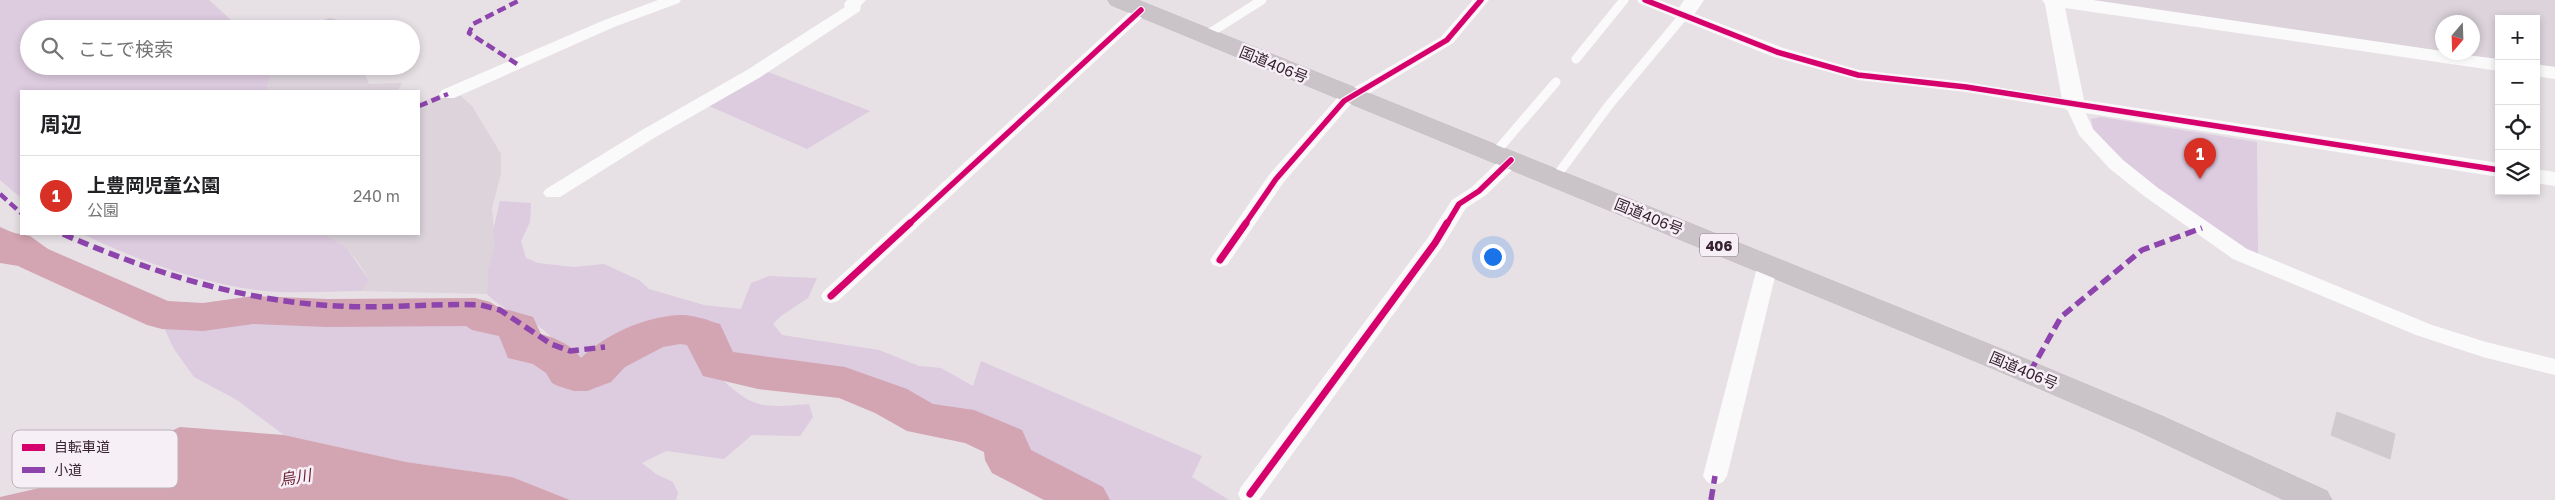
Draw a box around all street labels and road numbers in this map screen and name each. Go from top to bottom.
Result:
street label: 国道406号 [1237,42,1311,86]
street label: 国道406号 [1612,194,1686,238]
road number: 406 [1700,234,1738,256]
street label: 国道406号 [1987,348,2061,392]

